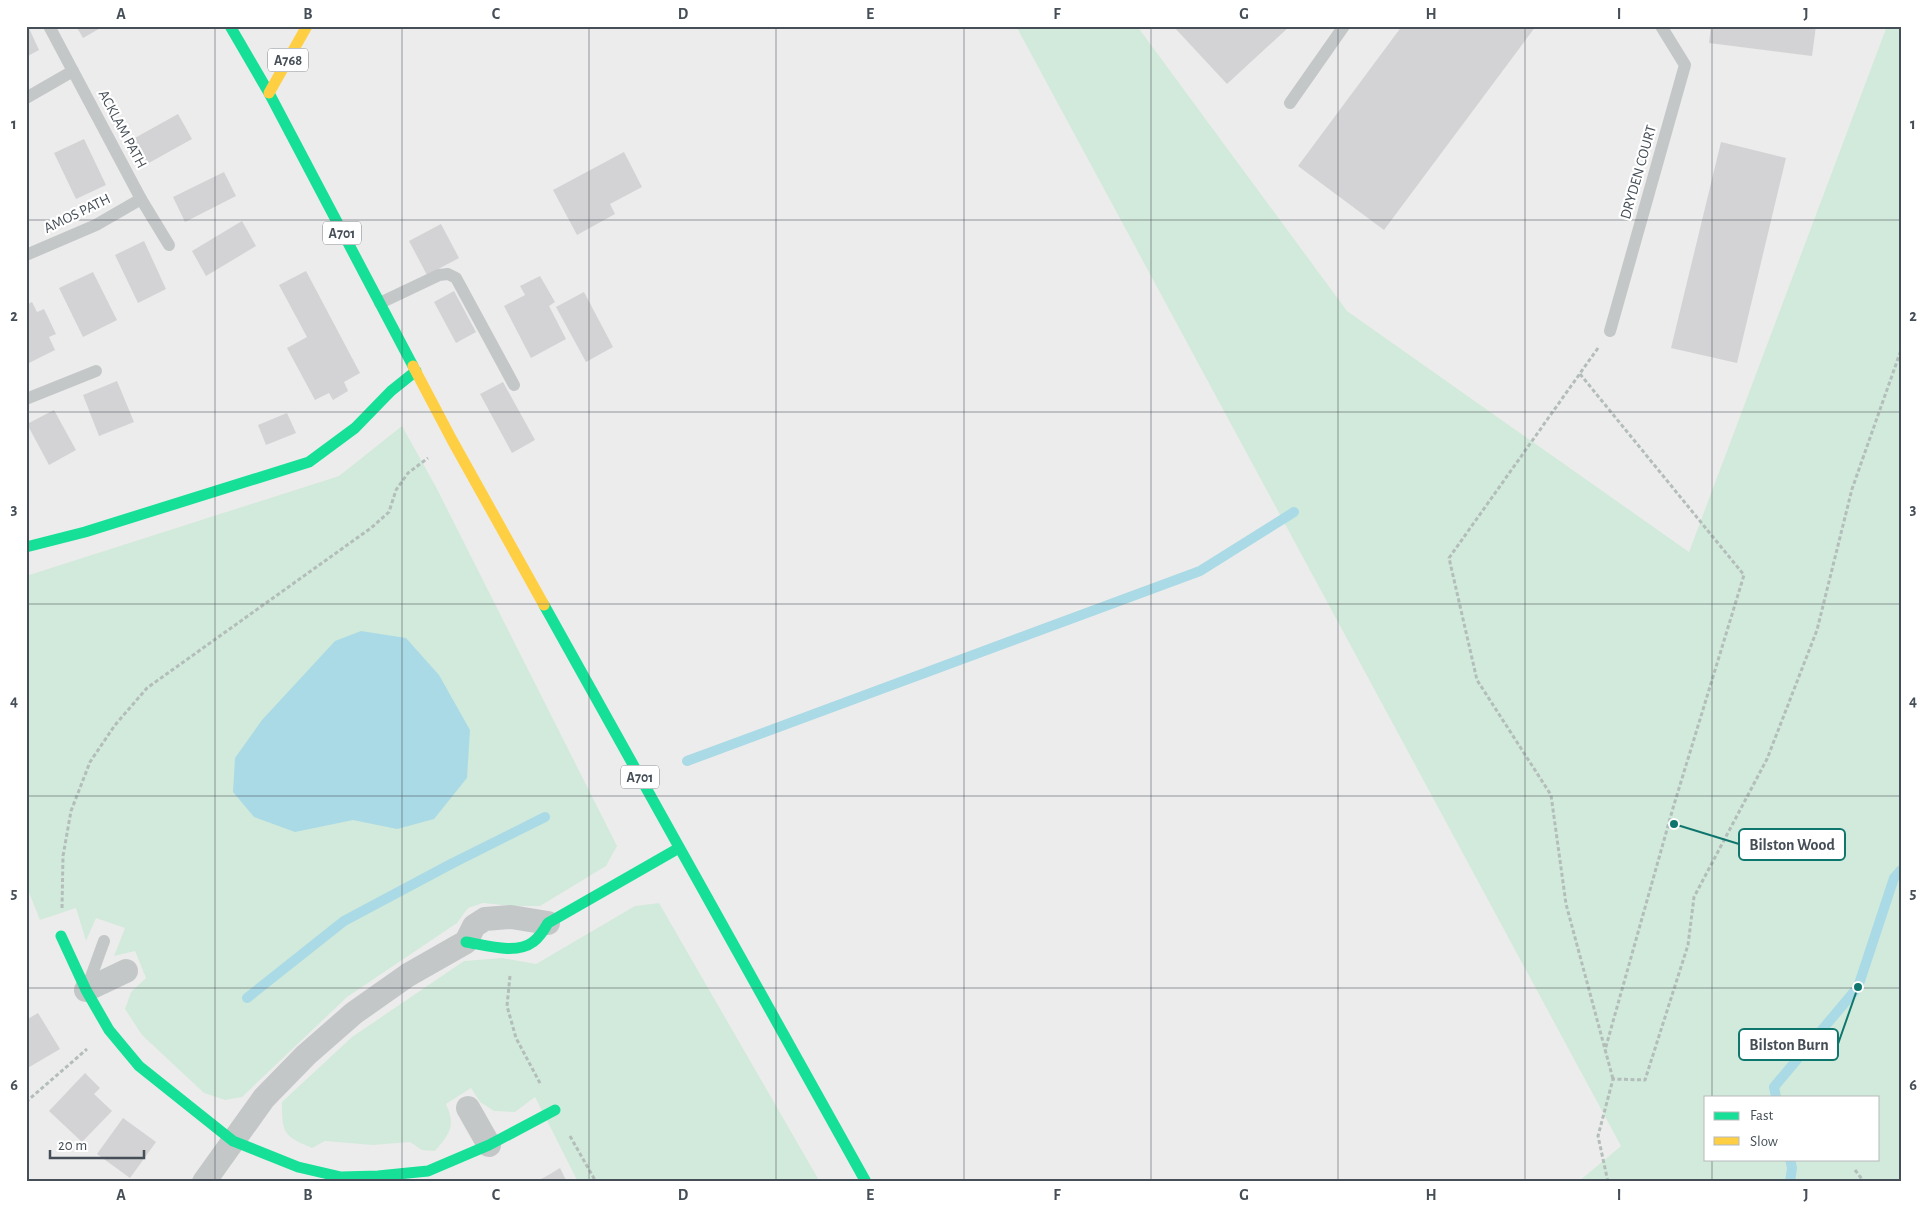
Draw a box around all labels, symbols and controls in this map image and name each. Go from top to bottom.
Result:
text: A [116,6,126,22]
text: B [303,6,313,22]
text: C [492,6,501,22]
text: D [678,6,689,22]
text: E [866,6,874,22]
text: F [1053,6,1061,22]
text: G [1239,6,1249,22]
text: H [1425,6,1437,22]
text: I [1617,6,1621,22]
text: J [1803,6,1809,22]
road number: A768 [268,48,308,72]
street label: ACKLAM PATH [96,88,149,171]
text: 1 [11,116,17,132]
text: 1 [1910,116,1916,132]
street label: DRYDEN COURT [1618,123,1659,221]
street label: AMOS PATH [42,191,113,236]
road number: A701 [323,222,361,244]
text: 2 [10,308,18,324]
text: 2 [1909,308,1917,324]
text: 3 [11,501,18,517]
text: 3 [1910,501,1917,517]
text: 4 [10,693,18,709]
text: 4 [1909,693,1917,709]
road number: A701 [621,766,659,789]
callout: Bilston Wood [1739,829,1845,860]
text: Bilston Wood [1749,837,1835,853]
text: 5 [11,885,18,901]
text: 5 [1910,885,1917,901]
callout: Bilston Burn [1739,1029,1838,1060]
text: Bilston Burn [1749,1037,1829,1053]
text: 6 [10,1077,18,1093]
text: 6 [1909,1077,1917,1093]
legend [1704,1096,1880,1160]
text: Fast [1750,1108,1774,1123]
scale bar [50,1128,144,1160]
text: Slow [1750,1134,1778,1149]
text: 20 m [58,1138,87,1153]
text: A [116,1187,126,1203]
text: B [303,1187,313,1203]
text: C [492,1187,501,1203]
text: D [678,1187,689,1203]
text: E [866,1187,874,1203]
text: F [1053,1187,1061,1203]
text: G [1239,1187,1249,1203]
text: H [1425,1187,1437,1203]
text: I [1617,1187,1621,1203]
text: J [1803,1187,1809,1203]

